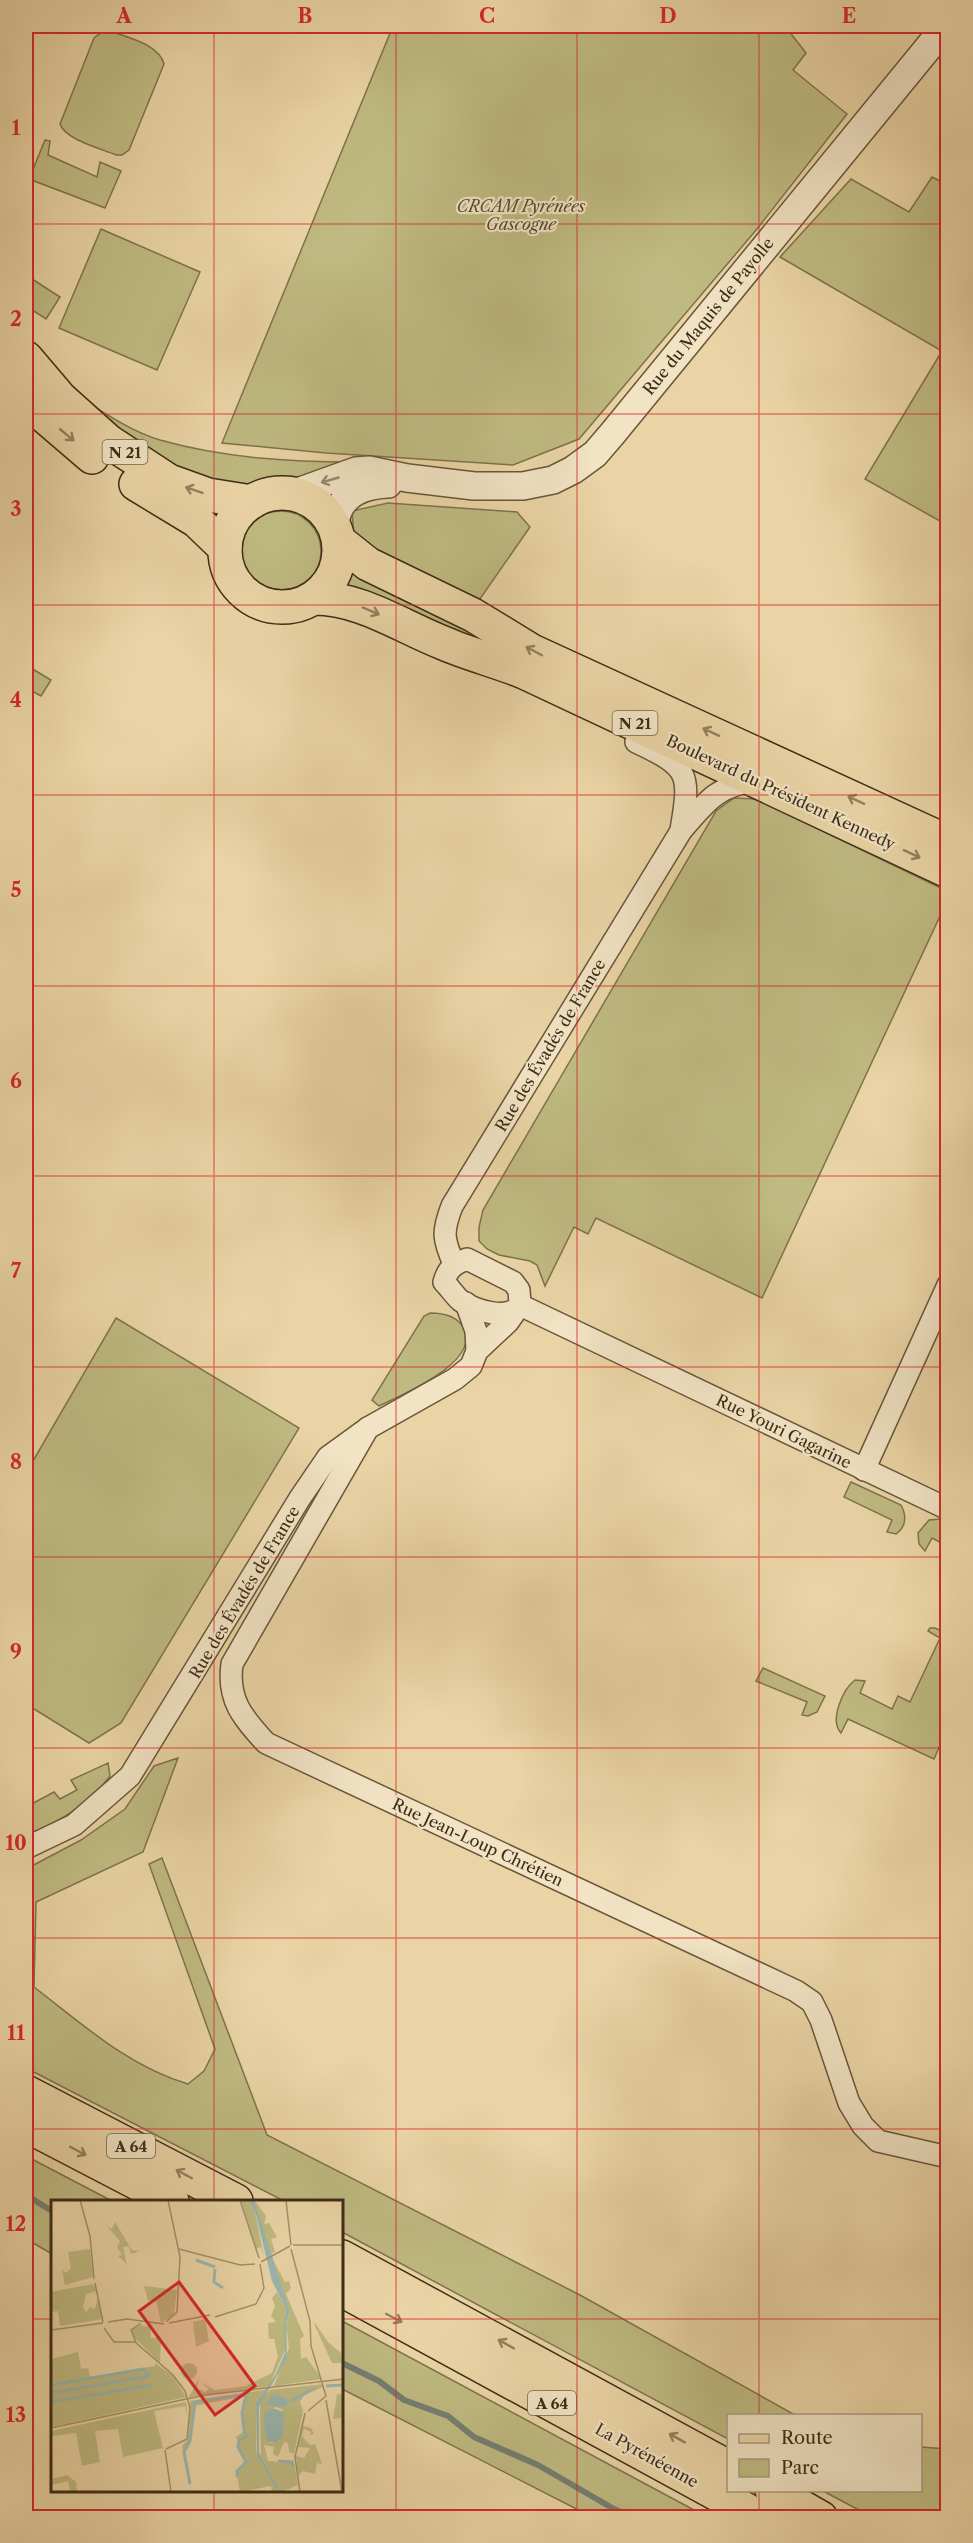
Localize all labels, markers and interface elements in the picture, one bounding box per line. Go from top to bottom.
text: A [115,4,132,28]
text: B [298,4,313,28]
text: C [479,4,495,28]
text: D [659,4,677,28]
text: E [842,4,856,28]
text: 1 [12,116,21,140]
park label: CRCAM Pyrénées Gascogne [457,196,585,234]
street label: Rue du Maquis de Payolle [638,233,778,399]
text: 2 [10,307,22,331]
one-way arrow [59,429,75,442]
road number: N 21 [102,440,148,464]
one-way arrow [321,475,340,486]
one-way arrow [185,484,204,495]
text: 3 [10,497,22,521]
one-way arrow [361,605,379,617]
one-way arrow [525,644,543,656]
text: 4 [10,688,22,712]
road number: N 21 [612,711,658,735]
one-way arrow [702,726,720,738]
street label: Boulevard du Président Kennedy [663,730,900,854]
one-way arrow [848,793,866,805]
one-way arrow [902,849,920,861]
text: 5 [10,878,22,902]
street label: Rue des Évadés de France [490,955,610,1135]
text: 6 [10,1069,22,1093]
text: 7 [11,1259,22,1283]
street label: Rue Youri Gagarine [713,1390,855,1472]
text: 8 [10,1450,22,1474]
street label: Rue des Évadés de France [184,1502,304,1682]
text: 9 [10,1640,22,1664]
street label: Rue Jean-Loup Chrétien [389,1794,567,1890]
text: 10 [5,1831,27,1855]
text: 11 [7,2021,25,2045]
road number: A 64 [107,2134,155,2158]
one-way arrow [68,2146,86,2157]
one-way arrow [176,2168,193,2180]
inset map [51,2200,344,2492]
text: 12 [6,2212,26,2236]
one-way arrow [384,2313,402,2324]
one-way arrow [498,2338,516,2349]
road number: A 64 [528,2391,576,2415]
text: 13 [6,2403,26,2427]
legend [727,2414,922,2492]
street label: La Pyrénéenne [592,2418,702,2492]
text: Route [781,2427,833,2449]
one-way arrow [669,2432,686,2444]
text: Parc [781,2457,819,2479]

